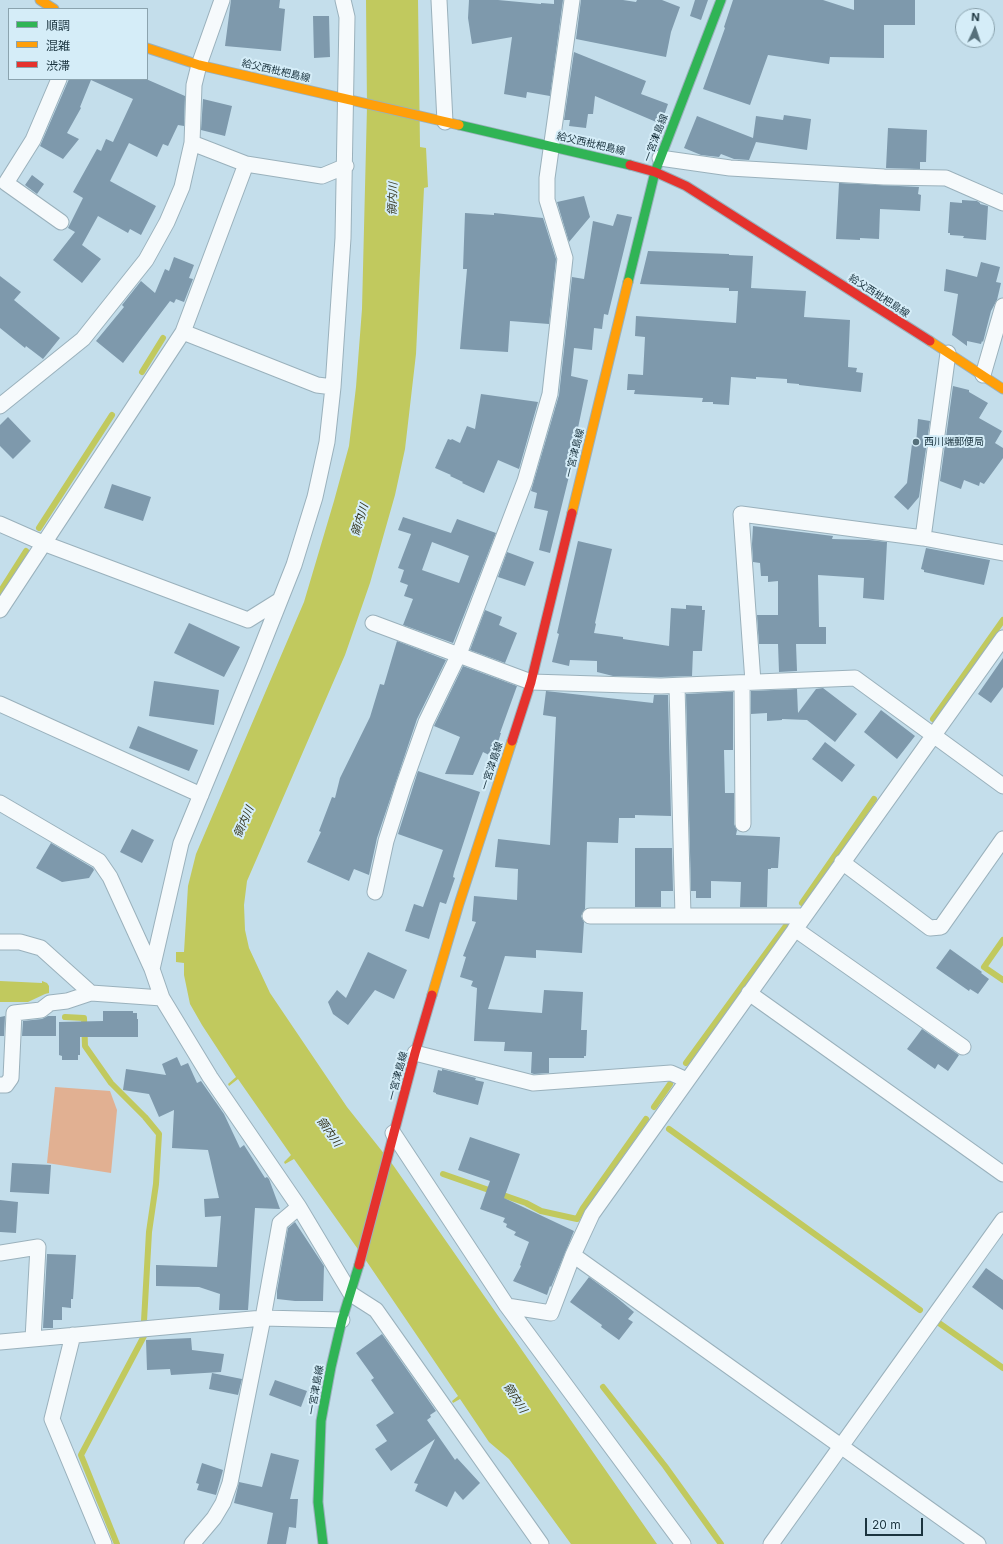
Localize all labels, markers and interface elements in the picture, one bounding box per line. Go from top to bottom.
legend [8,8,148,80]
north arrow [955,8,995,48]
text: N [971,10,980,24]
text: 順調 [46,18,70,33]
text: 混雑 [46,38,70,53]
street label: 給父西枇杷島線 [241,57,311,85]
text: 渋滞 [46,58,70,73]
street label: 一宮津島線 [641,113,671,163]
street label: 給父西枇杷島線 [556,130,626,158]
water label: 領内川 [386,182,400,216]
street label: 給父西枇杷島線 [846,272,912,320]
street label: 一宮津島線 [563,427,587,479]
place label: 西川端郵便局 [924,436,984,448]
marker: 西川端郵便局 [911,437,921,447]
water label: 領内川 [349,502,371,538]
street label: 一宮津島線 [479,740,505,792]
water label: 領内川 [231,804,257,840]
street label: 一宮津島線 [386,1050,410,1102]
water label: 領内川 [314,1115,344,1149]
street label: 一宮津島線 [306,1364,326,1416]
water label: 領内川 [500,1381,530,1415]
scale bar [867,1510,925,1536]
text: 20 m [872,1517,901,1532]

